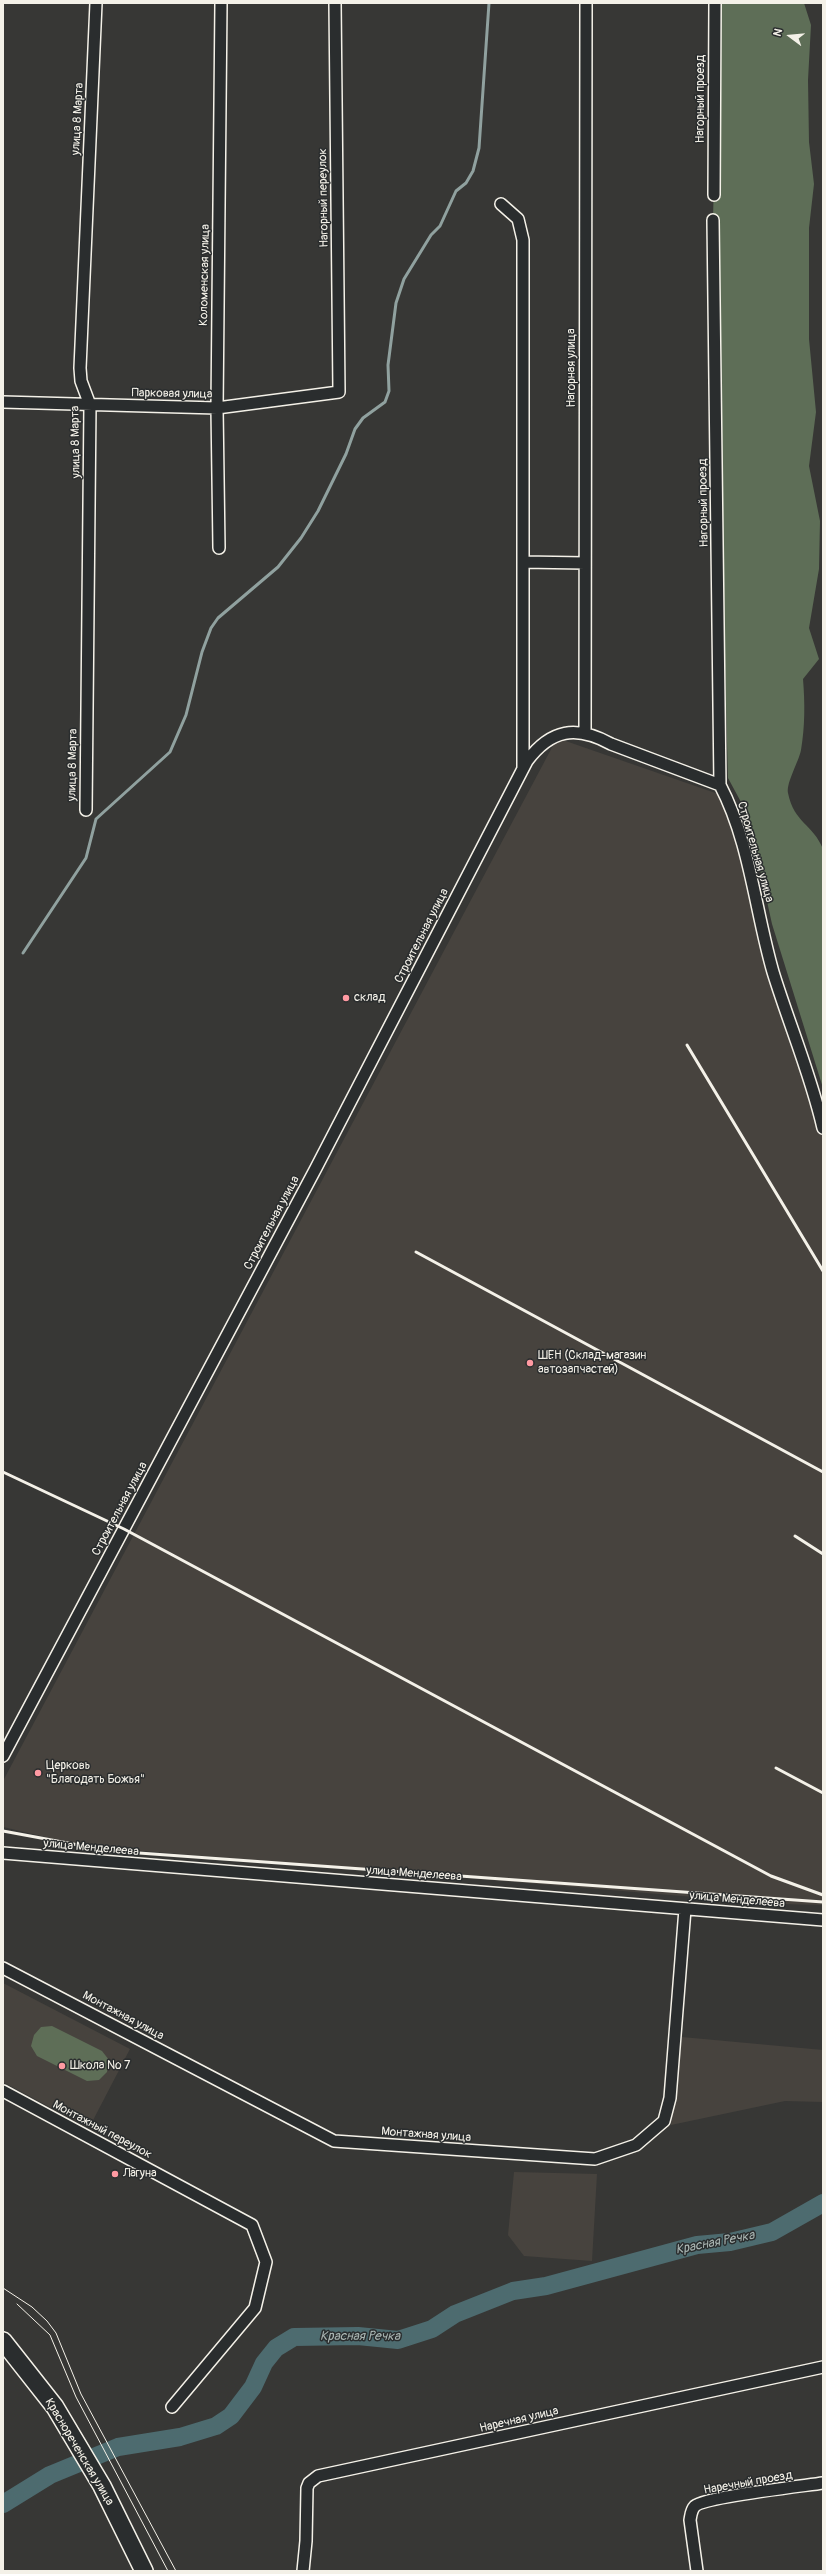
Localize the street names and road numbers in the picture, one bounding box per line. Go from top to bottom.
street label: Нагорный проезд [694,55,708,143]
street label: улица 8 Марта [69,82,87,156]
street label: Нагорный переулок [316,148,332,248]
street label: Коломенская улица [197,224,213,326]
street label: Нагорная улица [565,328,579,408]
street label: Парковая улица [132,386,212,402]
street label: улица 8 Марта [68,406,84,478]
street label: Нагорный проезд [696,459,712,547]
street label: улица 8 Марта [65,729,81,801]
street label: Строительная улица [734,800,776,904]
street label: Строительная улица [392,886,452,986]
street label: Строительная улица [241,1174,303,1272]
street label: Строительная улица [89,1460,151,1558]
street label: улица Менделеева [43,1837,139,1859]
street label: улица Менделеева [366,1863,462,1885]
street label: улица Менделеева [689,1889,785,1911]
street label: Монтажная улица [80,1989,166,2043]
street label: Монтажный переулок [50,2098,154,2162]
street label: Монтажная улица [381,2125,471,2145]
street label: Краснореченская улица [41,2396,117,2508]
street label: Наречная улица [478,2404,560,2436]
street label: Наречный проезд [702,2468,794,2498]

